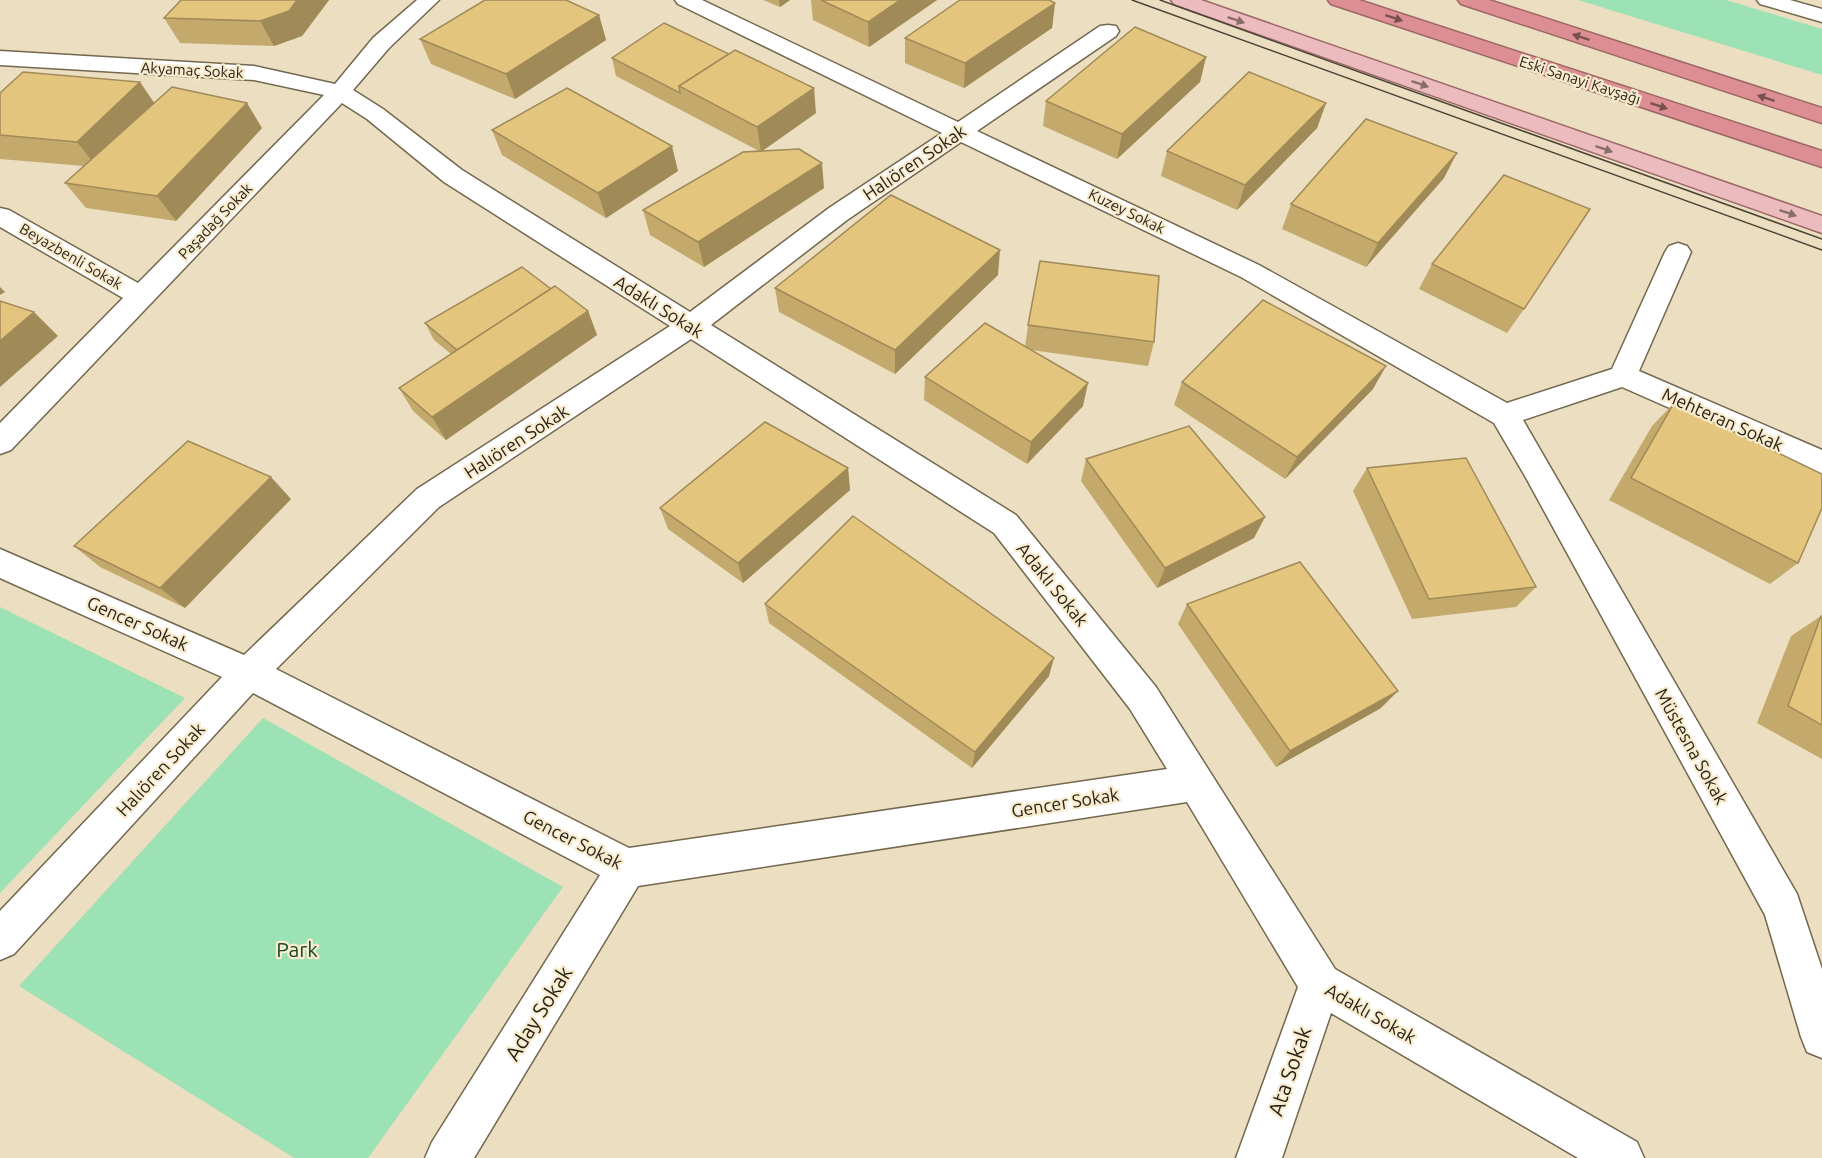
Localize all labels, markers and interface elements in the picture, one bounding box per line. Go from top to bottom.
one-way arrow [1385,14,1403,24]
one-way arrow [1227,15,1245,25]
one-way arrow [1572,32,1590,41]
street label: Eski Sanayi Kavşağı [1517,52,1643,108]
street label: Akyamaç Sokak [140,59,244,81]
one-way arrow [1411,80,1429,90]
one-way arrow [1757,93,1775,102]
one-way arrow [1650,101,1668,111]
street label: Halıören Sokak [859,120,969,204]
one-way arrow [1595,144,1613,154]
street label: Paşadağ Sokak [175,179,256,262]
street label: Kuzey Sokak [1086,185,1168,237]
one-way arrow [1779,209,1797,219]
street label: Beyazbenli Sokak [17,220,126,293]
street label: Adaklı Sokak [611,271,707,341]
street label: Mehteran Sokak [1659,383,1787,455]
street label: Halıören Sokak [460,400,572,482]
street label: Adaklı Sokak [1013,538,1093,630]
street label: Gencer Sokak [84,592,192,654]
street label: Müstesna Sokak [1652,684,1732,808]
street label: Halıören Sokak [112,718,208,820]
street label: Gencer Sokak [1010,784,1120,820]
street label: Gencer Sokak [520,805,626,873]
park label: Park [276,937,318,961]
street label: Aday Sokak [500,961,577,1065]
street label: Adaklı Sokak [1322,979,1420,1047]
street label: Ata Sokak [1263,1023,1316,1119]

